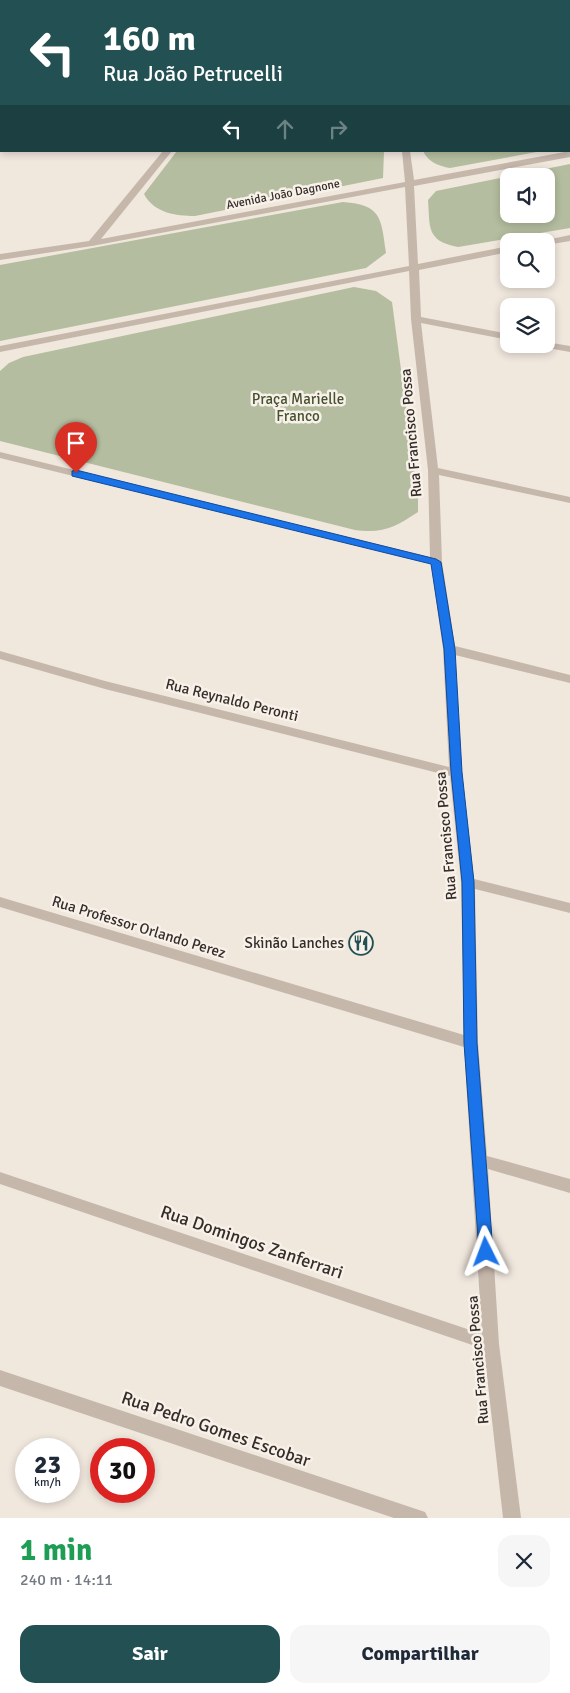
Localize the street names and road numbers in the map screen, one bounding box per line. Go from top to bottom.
street label: Avenida João Dagnone [225,176,341,213]
street label: Rua Francisco Possa [396,368,426,498]
street label: Rua Reynaldo Peronti [164,675,300,725]
street label: Rua Francisco Possa [431,771,461,901]
street label: Rua Professor Orlando Perez [50,892,228,962]
street label: Rua Domingos Zanferrari [158,1200,346,1284]
street label: Rua Francisco Possa [463,1295,493,1425]
street label: Rua Pedro Gomes Escobar [119,1386,314,1472]

